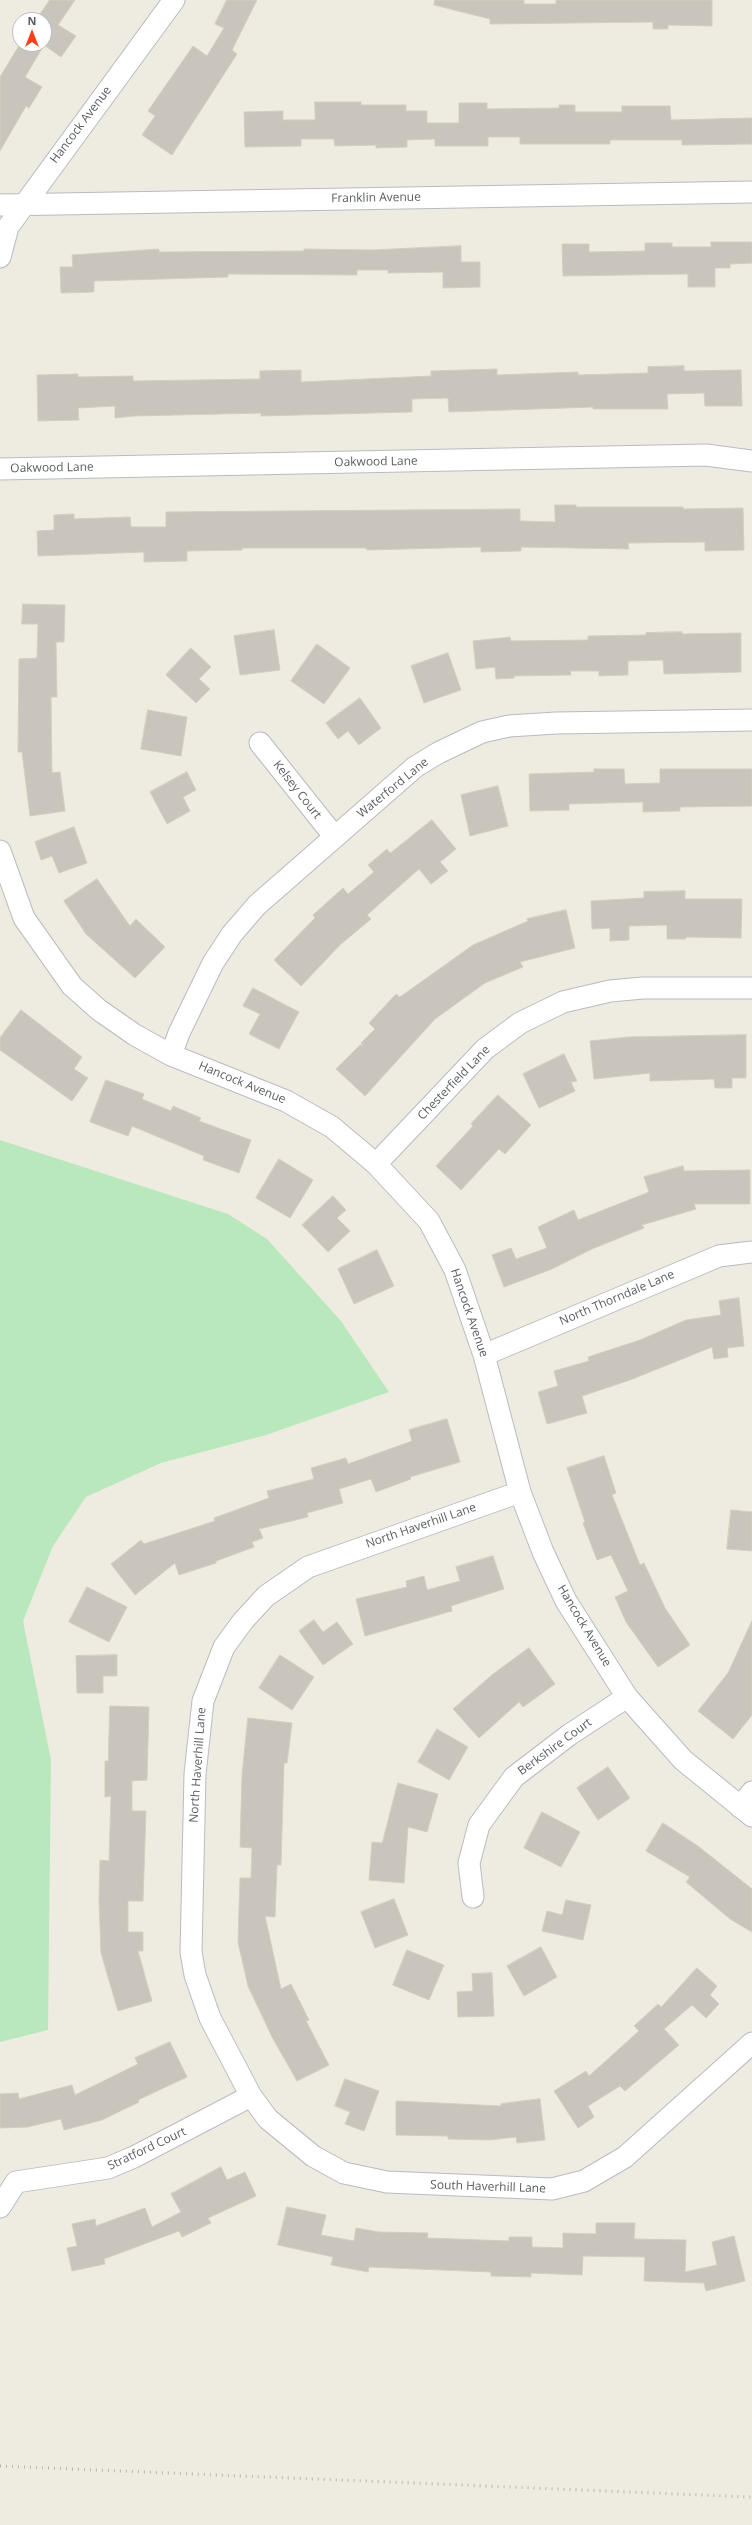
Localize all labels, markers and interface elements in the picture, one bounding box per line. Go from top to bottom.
north arrow [12,12,52,52]
text: N [28,13,36,28]
street label: Hancock Avenue [47,84,115,166]
street label: Franklin Avenue [331,190,421,206]
street label: Oakwood Lane [334,454,418,470]
street label: Oakwood Lane [10,460,94,476]
street label: Waterford Lane [355,755,431,821]
street label: Kelsey Court [270,758,324,822]
street label: Chesterfield Lane [415,1043,493,1123]
street label: Hancock Avenue [196,1059,288,1107]
street label: Hancock Avenue [447,1267,491,1359]
street label: North Thorndale Lane [557,1267,677,1329]
street label: North Haverhill Lane [364,1500,478,1552]
street label: Hancock Avenue [554,1583,614,1669]
street label: North Haverhill Lane [187,1707,209,1823]
street label: Berkshire Court [515,1715,595,1779]
street label: Stratford Court [106,2125,188,2173]
street label: South Haverhill Lane [430,2178,546,2196]

